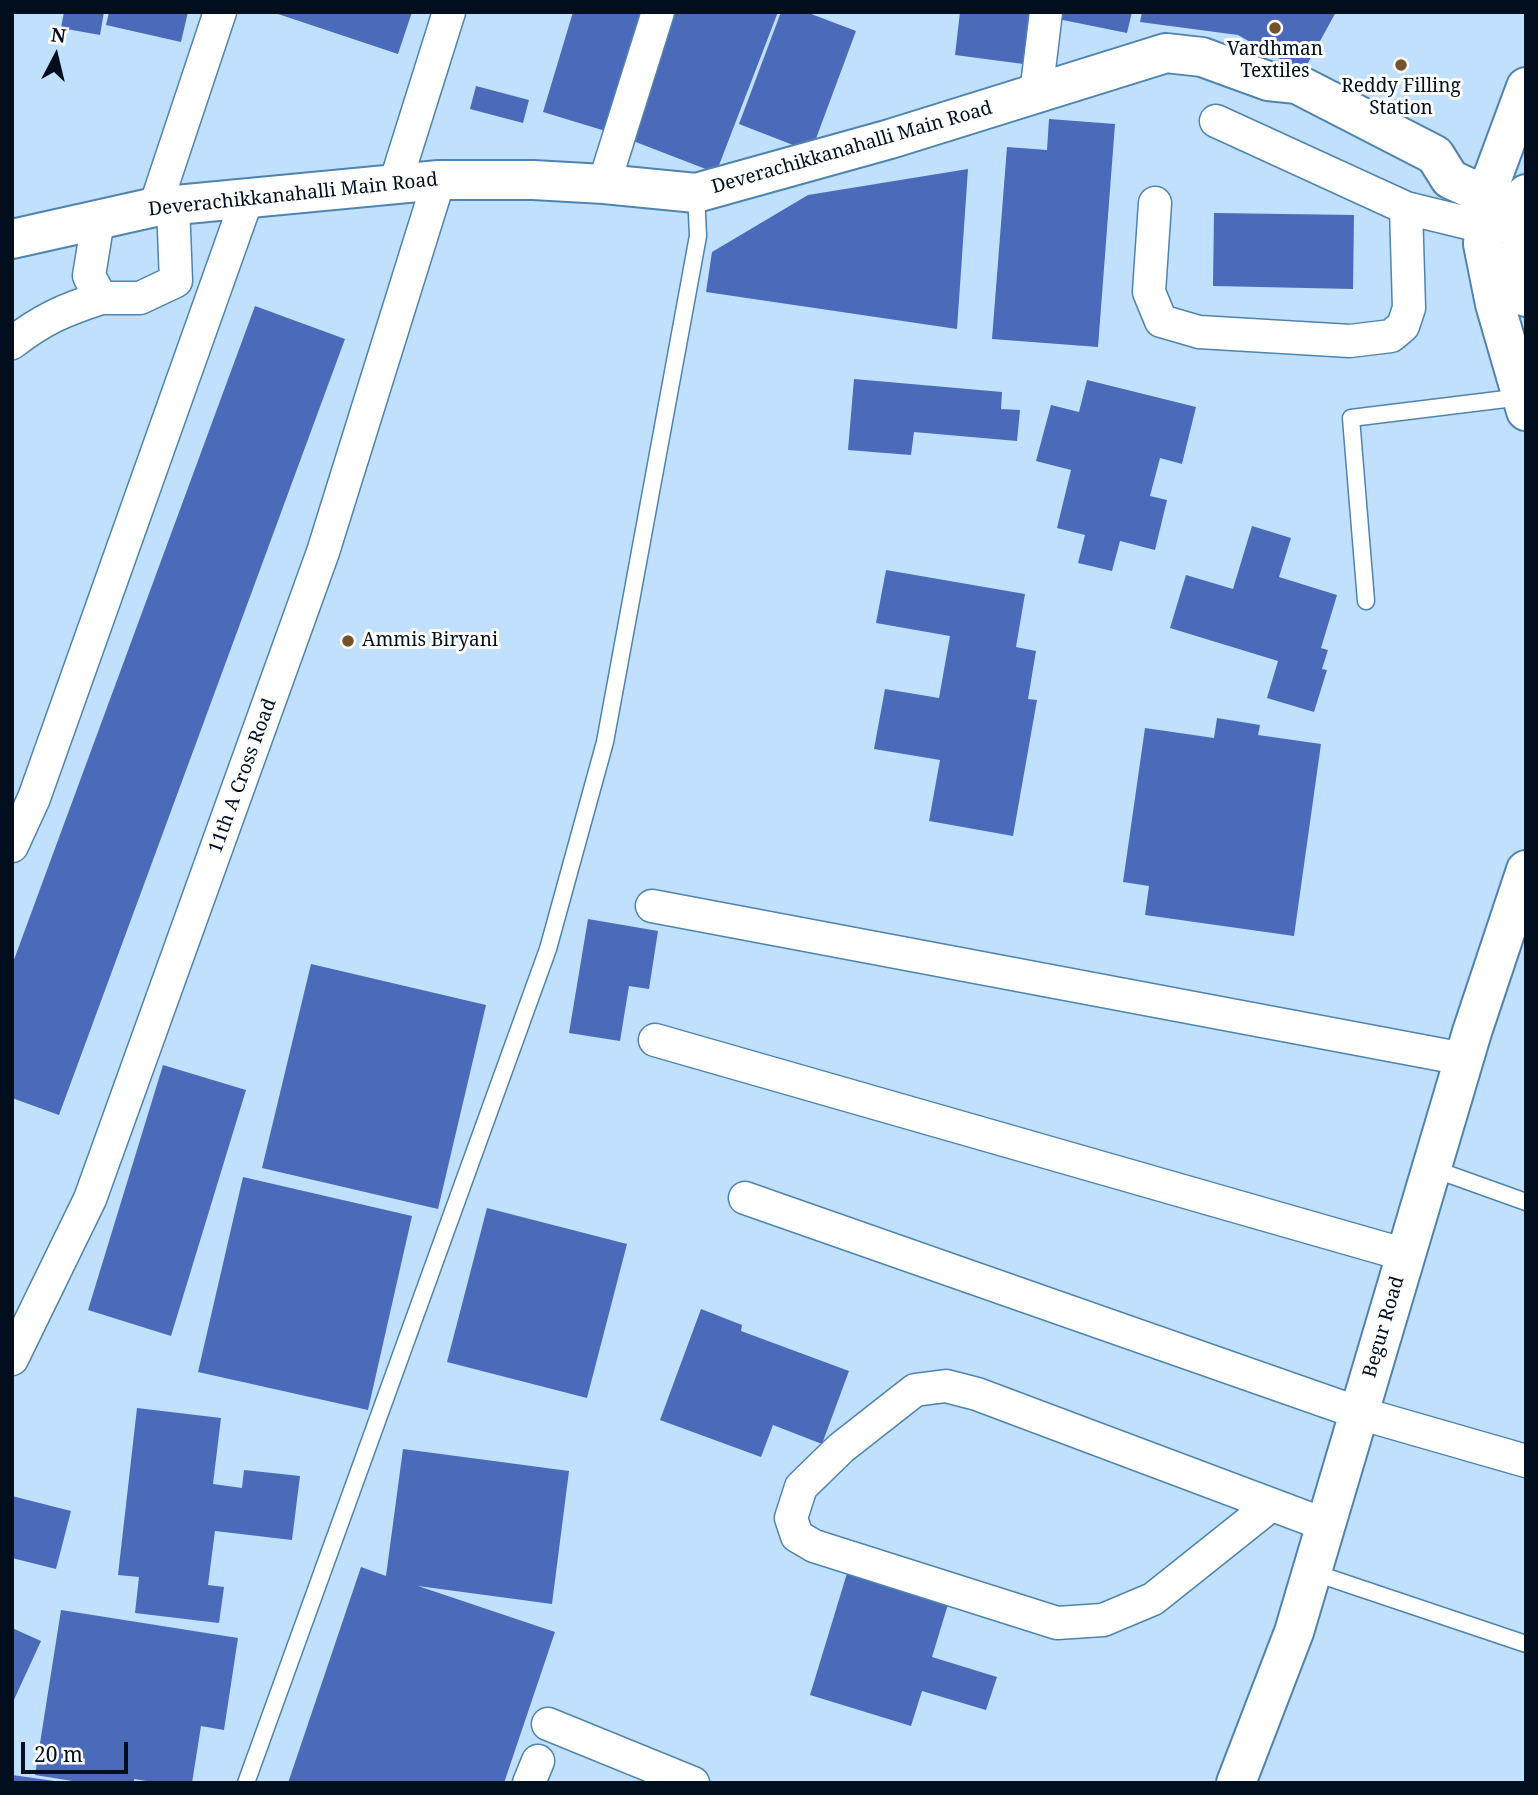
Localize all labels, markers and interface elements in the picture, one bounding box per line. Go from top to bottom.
marker: Vardhman Textiles [1267,20,1283,36]
north arrow [21,21,91,91]
text: N [50,21,68,49]
place label: Vardhman Textiles [1227,39,1323,83]
marker: Reddy Filling Station [1393,57,1409,73]
place label: Reddy Filling Station [1341,76,1461,120]
street label: Deverachikkanahalli Main Road [709,97,995,199]
street label: Deverachikkanahalli Main Road [147,168,439,222]
place label: Ammis Biryani [362,630,498,652]
marker: Ammis Biryani [340,633,356,649]
street label: 11th A Cross Road [204,696,282,856]
street label: Begur Road [1359,1274,1409,1380]
scale bar [24,1728,131,1772]
text: 20 m [34,1740,83,1768]

